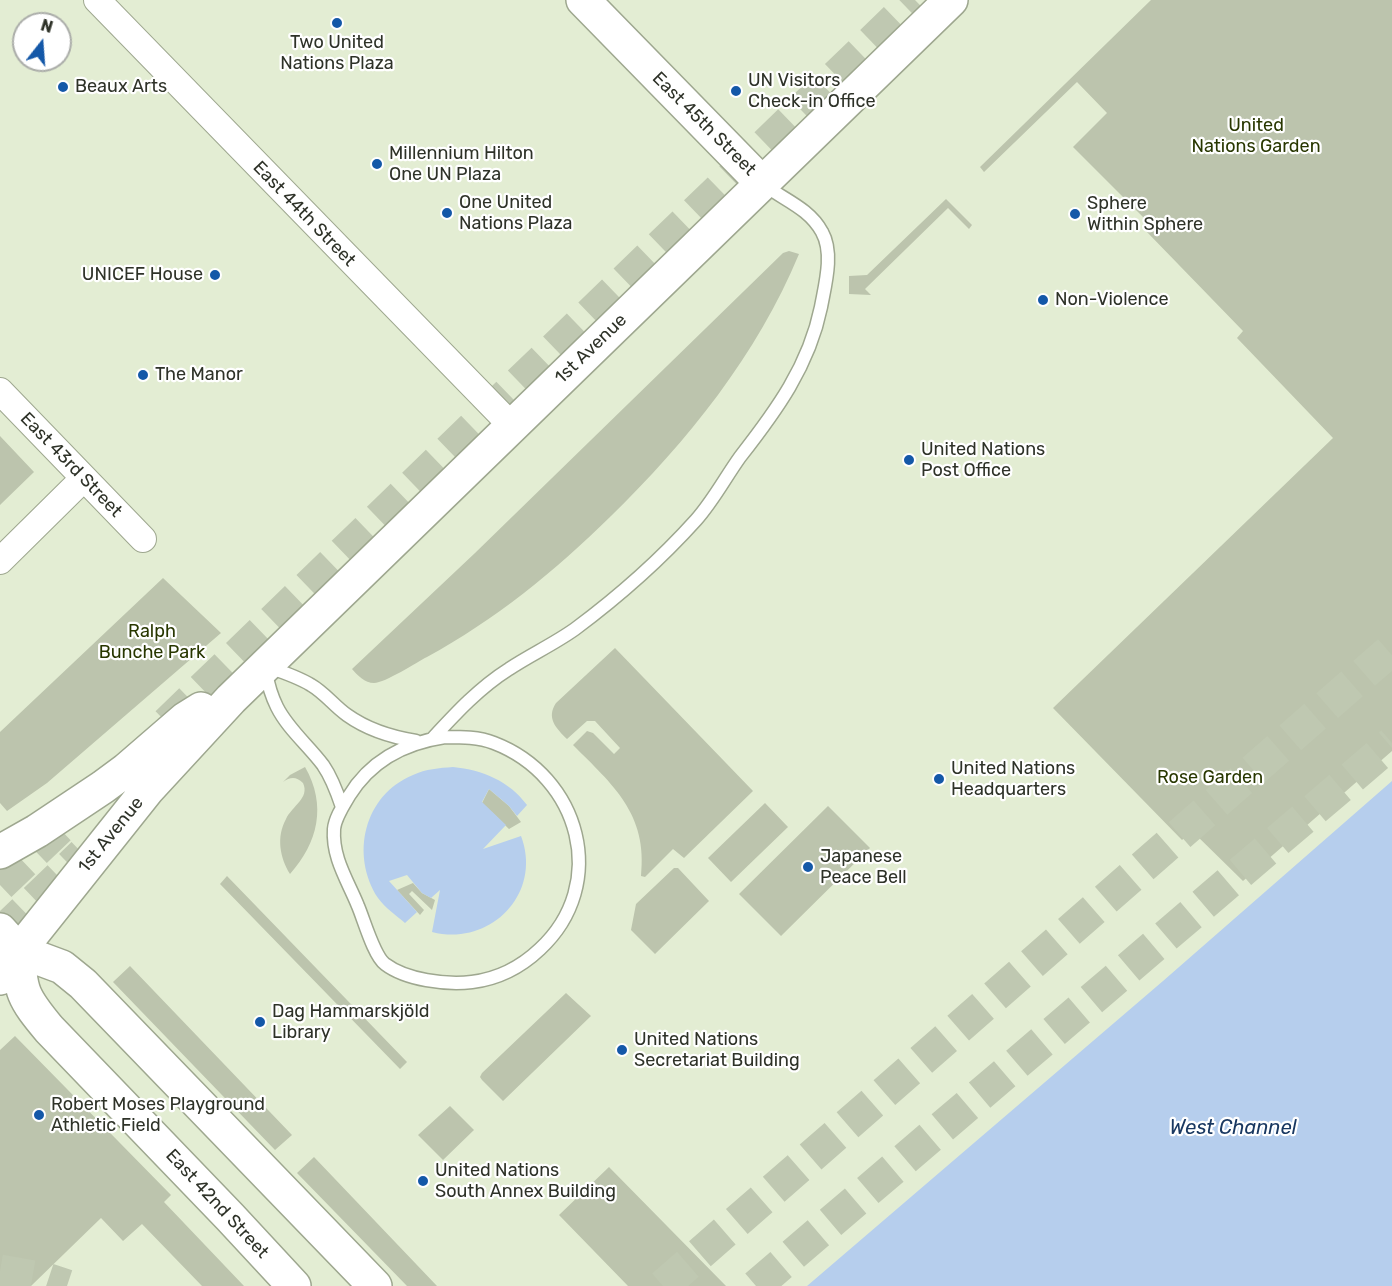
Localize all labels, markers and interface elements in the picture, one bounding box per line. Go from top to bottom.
north arrow [12,12,72,72]
text: N [39,15,55,37]
marker: Two United Nations Plaza [330,16,344,30]
place label: Two United Nations Plaza [280,32,394,74]
street label: East 45th Street [648,68,760,180]
place label: UN Visitors Check-in Office [748,70,875,112]
place label: Beaux Arts [75,76,167,98]
marker: Beaux Arts [56,80,70,94]
marker: UN Visitors Check-in Office [729,84,743,98]
park label: United Nations Garden [1191,115,1321,158]
place label: Millennium Hilton One UN Plaza [389,143,534,186]
street label: East 44th Street [248,157,360,271]
marker: Millennium Hilton One UN Plaza [370,157,384,171]
place label: One United Nations Plaza [459,192,573,234]
place label: Sphere Within Sphere [1087,193,1203,236]
marker: One United Nations Plaza [440,206,454,220]
marker: Sphere Within Sphere [1068,207,1082,221]
place label: UNICEF House [82,264,203,286]
marker: UNICEF House [208,268,222,282]
place label: Non-Violence [1055,289,1169,311]
marker: Non-Violence [1036,293,1050,307]
street label: 1st Avenue [551,309,631,389]
place label: The Manor [155,364,243,386]
marker: The Manor [136,368,150,382]
street label: East 43rd Street [16,408,126,522]
place label: United Nations Post Office [921,439,1045,482]
marker: United Nations Post Office [902,453,916,467]
park label: Ralph Bunche Park [99,621,205,664]
place label: United Nations Headquarters [951,758,1075,800]
park label: Rose Garden [1157,767,1263,789]
marker: United Nations Headquarters [932,772,946,786]
street label: 1st Avenue [74,793,148,877]
place label: Japanese Peace Bell [820,846,907,888]
marker: Japanese Peace Bell [801,860,815,874]
place label: Dag Hammarskjöld Library [272,1001,430,1044]
marker: Dag Hammarskjöld Library [253,1015,267,1029]
place label: United Nations Secretariat Building [634,1029,800,1072]
marker: United Nations Secretariat Building [615,1043,629,1057]
place label: Robert Moses Playground Athletic Field [51,1094,265,1136]
marker: Robert Moses Playground Athletic Field [32,1108,46,1122]
water label: West Channel [1169,1116,1297,1140]
street label: East 42nd Street [161,1145,273,1263]
place label: United Nations South Annex Building [435,1160,616,1202]
marker: United Nations South Annex Building [416,1174,430,1188]

